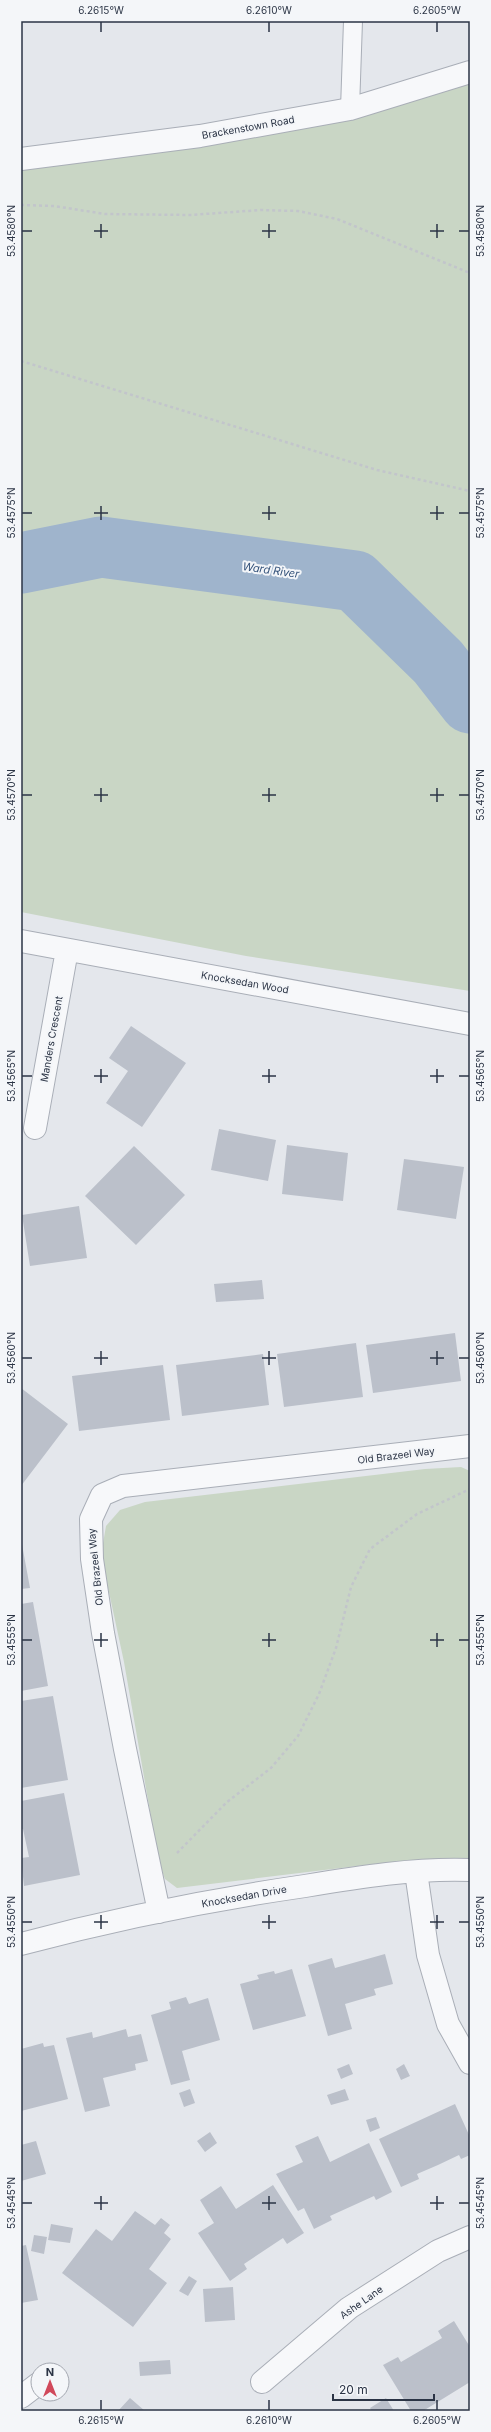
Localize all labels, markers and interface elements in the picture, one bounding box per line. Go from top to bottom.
text: 6.2615°W [78,4,124,16]
text: 6.2610°W [246,4,292,16]
text: 6.2605°W [413,4,461,16]
street label: Brackenstown Road [201,113,295,141]
text: 53.4580°N [5,205,17,257]
text: 53.4580°N [474,205,486,257]
text: 53.4575°N [5,487,17,539]
text: 53.4575°N [474,487,486,539]
water label: Ward River [242,559,301,581]
text: 53.4570°N [5,769,17,821]
text: 53.4570°N [474,769,486,821]
street label: Knocksedan Wood [200,968,290,996]
street label: Manders Crescent [38,994,65,1083]
text: 53.4565°N [5,1050,17,1102]
text: 53.4565°N [474,1050,486,1102]
text: 53.4560°N [5,1332,17,1384]
text: 53.4560°N [474,1332,486,1384]
street label: Old Brazeel Way [357,1444,436,1466]
street label: Old Brazeel Way [85,1527,105,1606]
text: 53.4555°N [5,1614,17,1666]
text: 53.4555°N [474,1614,486,1666]
street label: Knocksedan Drive [201,1883,288,1909]
text: 53.4550°N [5,1896,17,1948]
text: 53.4550°N [474,1896,486,1948]
text: 53.4545°N [5,2177,17,2229]
text: 53.4545°N [474,2177,486,2229]
street label: Ashe Lane [337,2283,385,2321]
north arrow [30,2362,70,2402]
text: N [46,2365,54,2379]
scale bar [333,2376,434,2402]
text: 20 m [339,2382,368,2397]
text: 6.2615°W [78,2414,124,2426]
text: 6.2610°W [246,2414,292,2426]
text: 6.2605°W [413,2414,461,2426]

